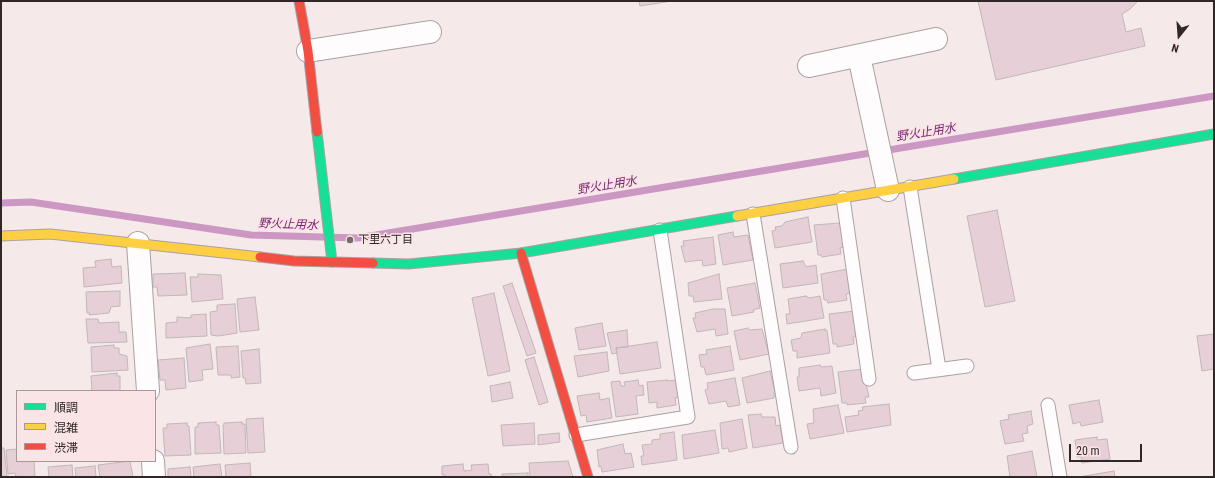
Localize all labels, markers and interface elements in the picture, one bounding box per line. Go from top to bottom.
north arrow [1159,16,1199,56]
text: N [1170,41,1180,55]
water label: 野火止用水 [895,121,957,145]
water label: 野火止用水 [576,174,638,198]
water label: 野火止用水 [258,217,318,233]
place label: 下里六丁目 [358,233,413,247]
marker: 下里六丁目 [345,235,355,245]
legend [16,390,156,462]
text: 順調 [54,401,78,415]
text: 混雑 [54,421,78,435]
scale bar [1071,436,1144,462]
text: 渋滞 [54,441,78,455]
text: 20 m [1076,444,1100,458]

